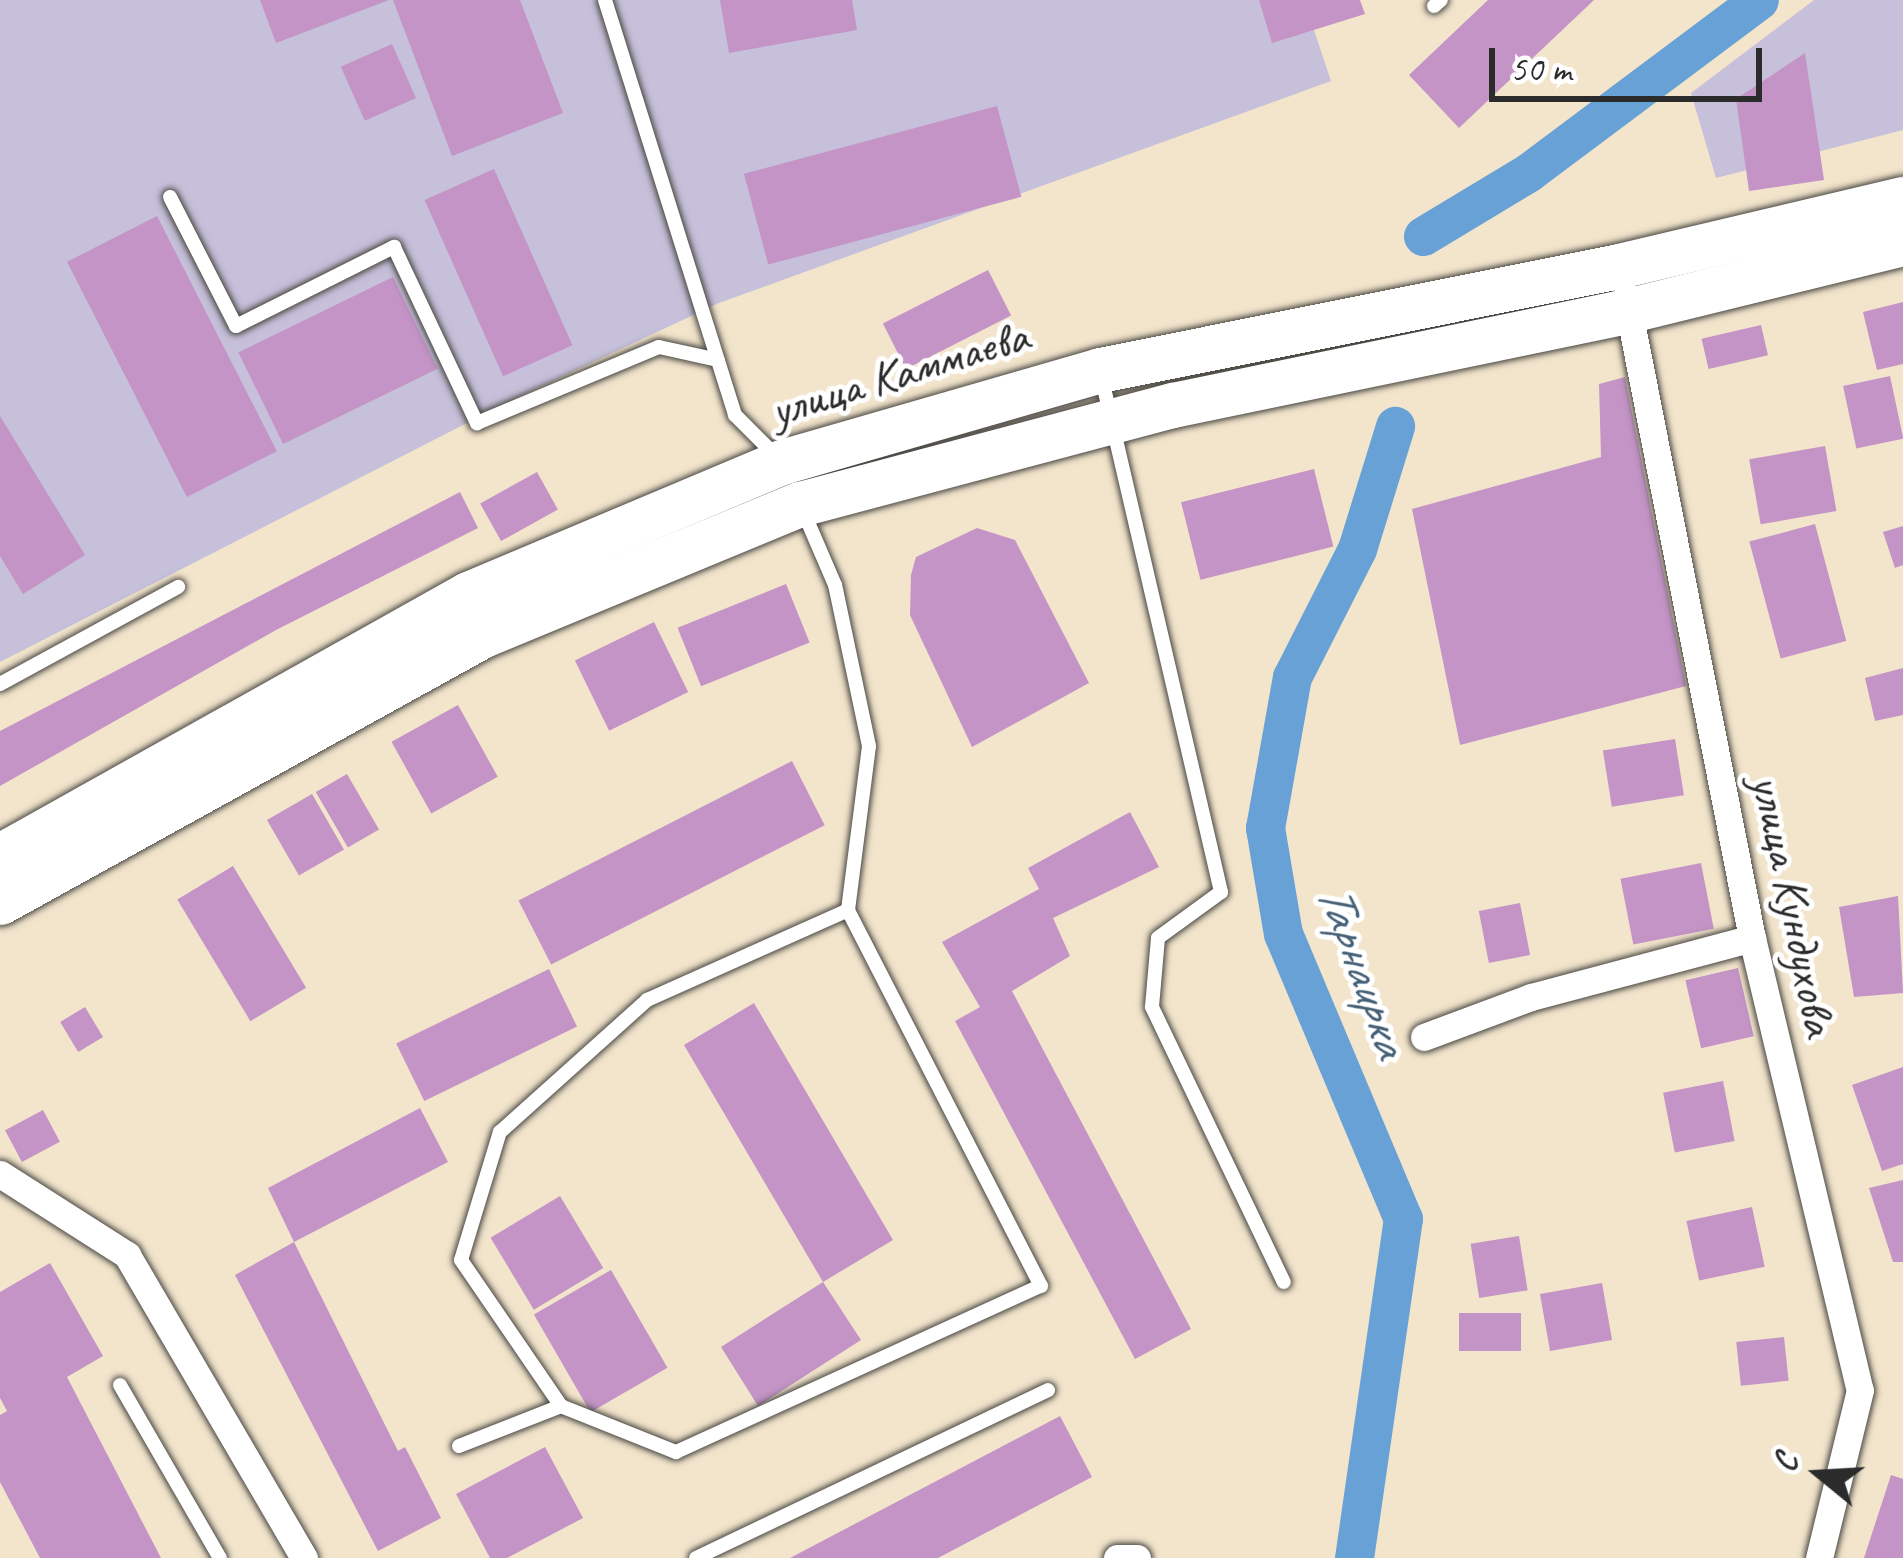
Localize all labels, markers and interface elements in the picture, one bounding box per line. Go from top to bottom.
scale bar [1495,24,1768,98]
text: 50 m [1510,46,1571,92]
street label: улица Каммаева [761,306,1037,440]
street label: улица Кундухова [1738,770,1850,1040]
water label: Тарнаирка [1304,874,1422,1064]
north arrow [1759,1414,1879,1534]
text: С [1762,1449,1807,1477]

